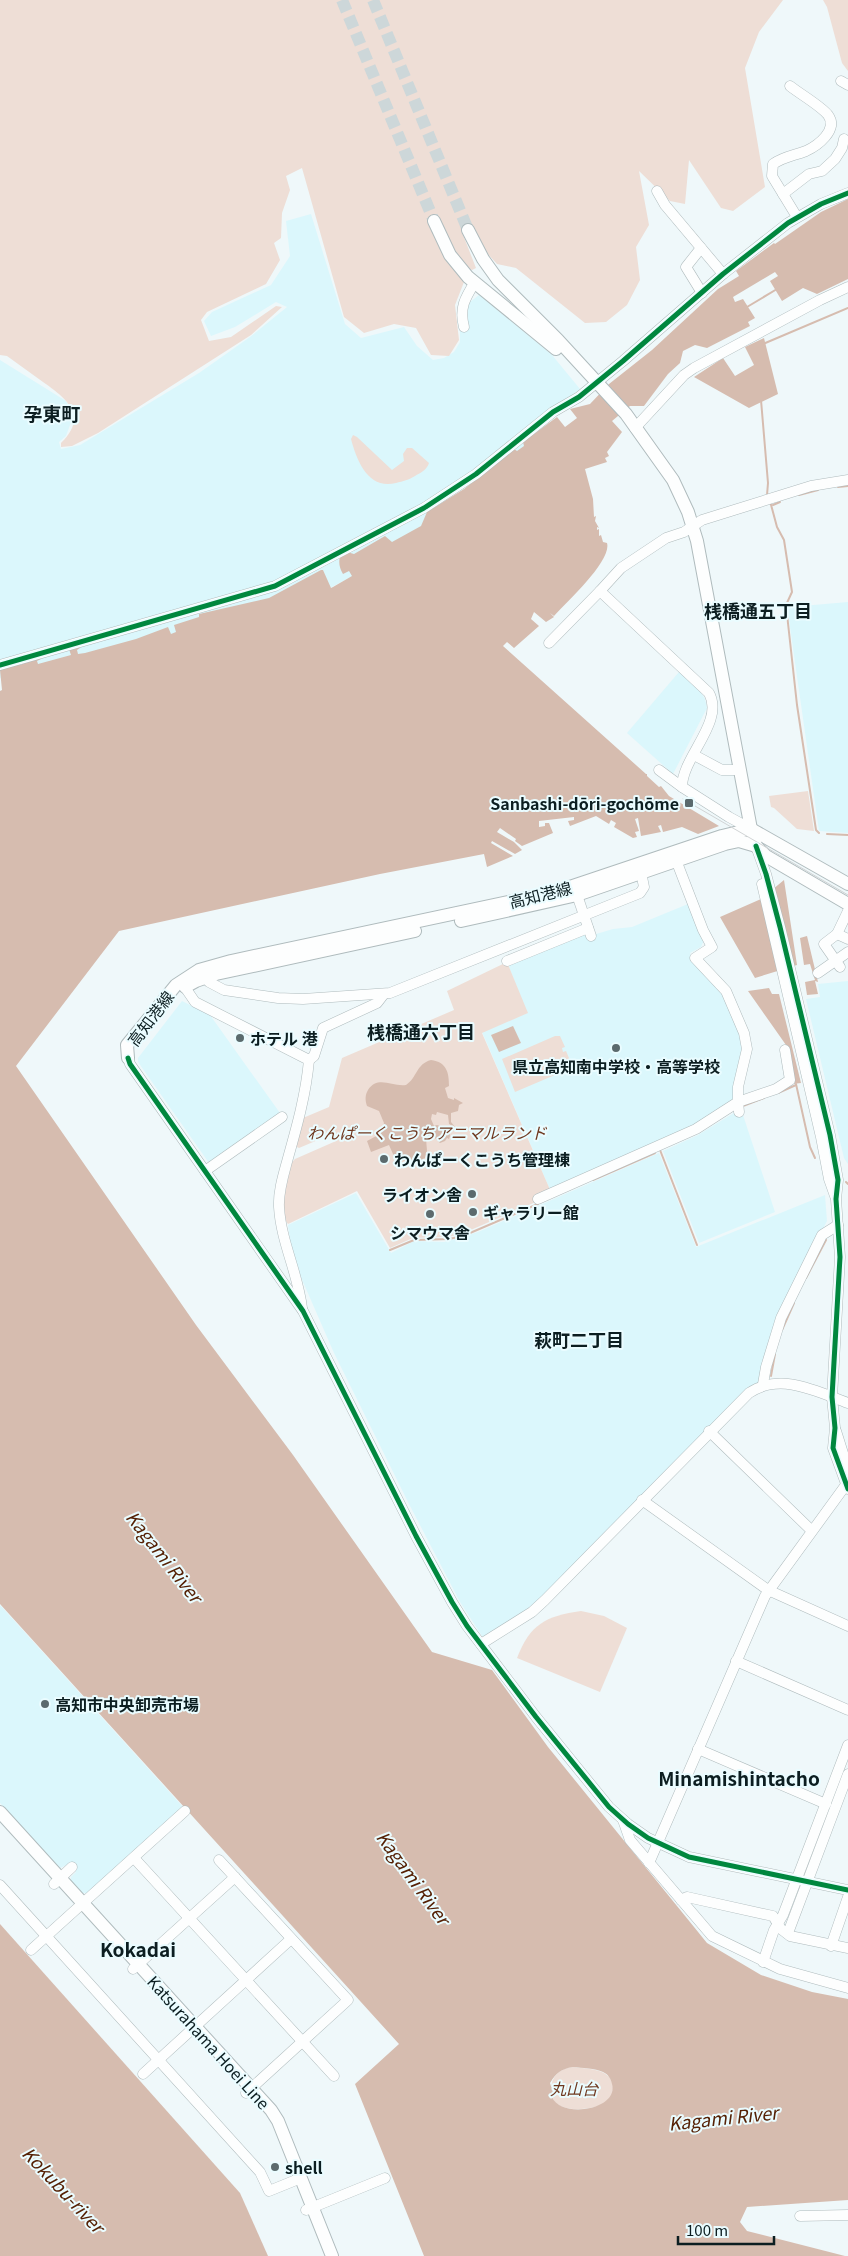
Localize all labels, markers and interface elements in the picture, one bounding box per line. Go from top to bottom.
district label: 孕東町 [23,399,81,426]
district label: 桟橋通五丁目 [704,597,812,623]
place label: Sanbashi-dōri-gochōme [490,791,679,815]
marker: Sanbashi-dōri-gochōme [683,797,695,809]
street label: 高知港線 [506,875,574,913]
street label: 高知港線 [121,985,179,1051]
district label: 桟橋通六丁目 [367,1018,475,1044]
place label: ホテル 港 [250,1026,318,1050]
marker: ホテル 港 [234,1032,246,1044]
marker: 県立高知南中学校・高等学校 [610,1042,622,1054]
place label: 県立高知南中学校・高等学校 [512,1054,720,1078]
park label: わんぱーくこうちアニマルランド [307,1120,548,1144]
place label: わんぱーくこうち管理棟 [394,1147,570,1171]
marker: わんぱーくこうち管理棟 [378,1153,390,1165]
place label: ライオン舎 [382,1182,462,1206]
marker: ライオン舎 [466,1188,478,1200]
place label: ギャラリー館 [483,1200,579,1224]
marker: ギャラリー館 [467,1206,479,1218]
marker: シマウマ舎 [424,1208,436,1220]
place label: シマウマ舎 [390,1220,470,1244]
district label: 萩町二丁目 [534,1326,624,1352]
water label: Kagami River [121,1505,211,1610]
place label: 高知市中央卸売市場 [55,1692,199,1716]
marker: 高知市中央卸売市場 [39,1698,51,1710]
district label: Minamishintacho [658,1764,820,1791]
water label: Kagami River [371,1825,459,1932]
district label: Kokadai [100,1935,176,1962]
street label: Katsurahama Hoei Line [142,1970,276,2114]
park label: 丸山台 [550,2076,600,2100]
water label: Kagami River [667,2098,782,2136]
water label: Kokubu-river [17,2140,113,2240]
place label: shell [285,2155,323,2179]
marker: shell [269,2161,281,2173]
scale bar [678,2214,774,2246]
text: 100 m [686,2219,728,2240]

